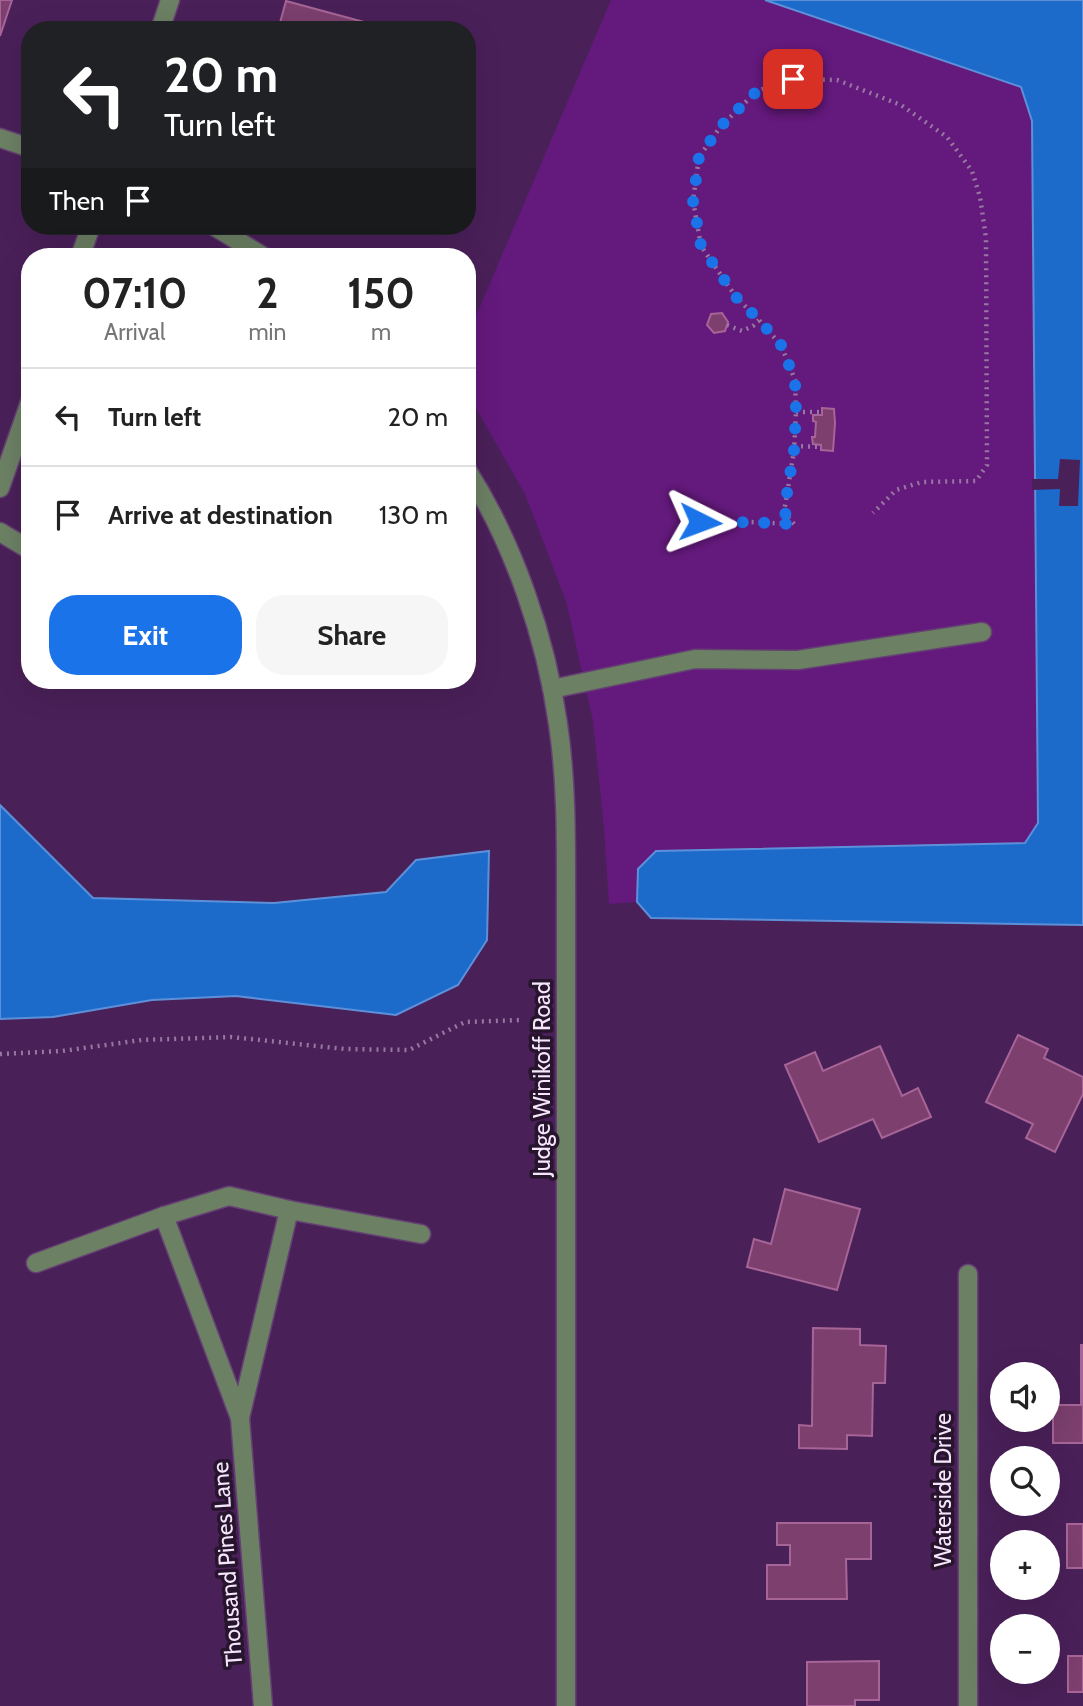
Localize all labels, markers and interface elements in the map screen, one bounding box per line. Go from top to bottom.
text: 20 m [164,45,278,104]
icon: left [49,49,140,140]
pin [763,49,823,109]
icon: arrive [774,60,812,98]
text: Turn left [164,105,275,144]
icon: arrive [119,182,157,220]
text: Then [49,185,105,217]
text: 07:10 [82,267,188,319]
text: 2 [256,267,279,319]
text: 150 [347,267,415,319]
text: Arrival [104,318,165,346]
text: min [248,318,286,346]
text: m [371,318,391,346]
icon: left [49,398,87,436]
text: Turn left [108,401,201,433]
text: 20 m [388,401,448,433]
position arrow [663,485,737,559]
icon: arrive [49,496,87,534]
text: Arrive at destination [108,499,333,531]
text: 130 m [379,499,448,531]
button: Exit [49,595,242,675]
button: Share [256,595,448,675]
street label: Judge Winikoff Road [528,981,556,1178]
map controls [990,1362,1060,1684]
button: sound [990,1362,1060,1432]
street label: Waterside Drive [929,1413,957,1567]
button: search [990,1446,1060,1516]
street label: Thousand Pines Lane [206,1461,248,1667]
button: + [990,1530,1060,1600]
button: − [990,1614,1060,1684]

